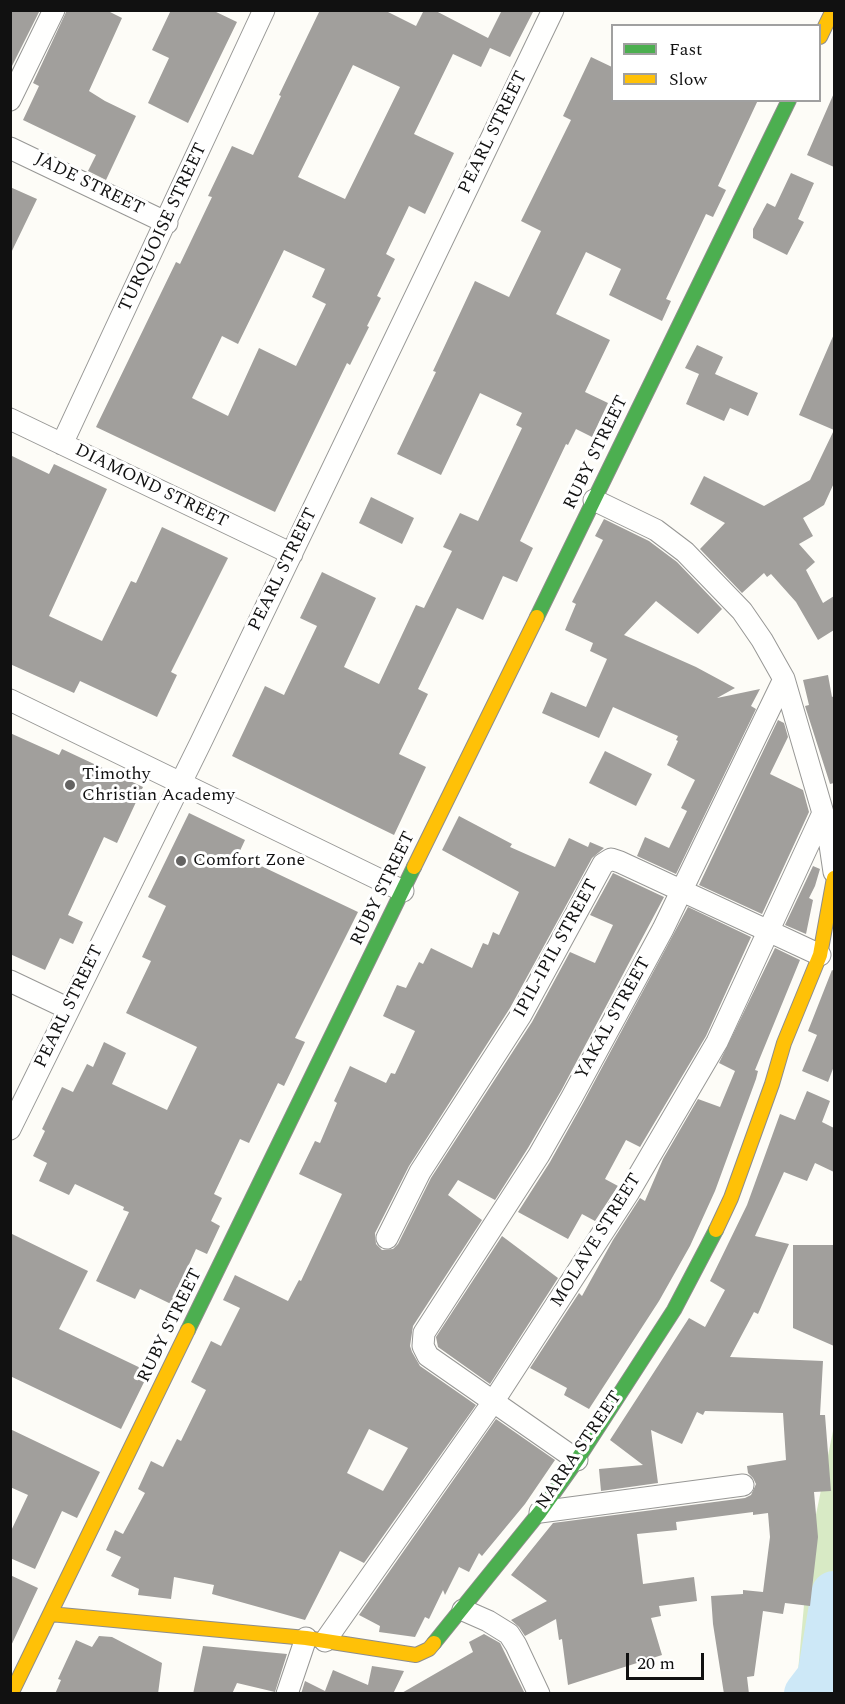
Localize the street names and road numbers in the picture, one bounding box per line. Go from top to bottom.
street label: PEARL STREET [455,68,533,198]
street label: TURQUOISE STREET [115,140,213,316]
street label: JADE STREET [31,149,147,221]
street label: RUBY STREET [560,393,634,513]
street label: DIAMOND STREET [71,440,231,534]
street label: PEARL STREET [245,505,323,635]
street label: RUBY STREET [347,829,421,949]
street label: IPIL-IPIL STREET [510,876,604,1022]
street label: PEARL STREET [31,942,109,1072]
street label: YAKAL STREET [572,954,656,1084]
street label: MOLAVE STREET [547,1170,647,1312]
street label: RUBY STREET [134,1266,208,1386]
street label: NARRA STREET [532,1388,628,1514]

